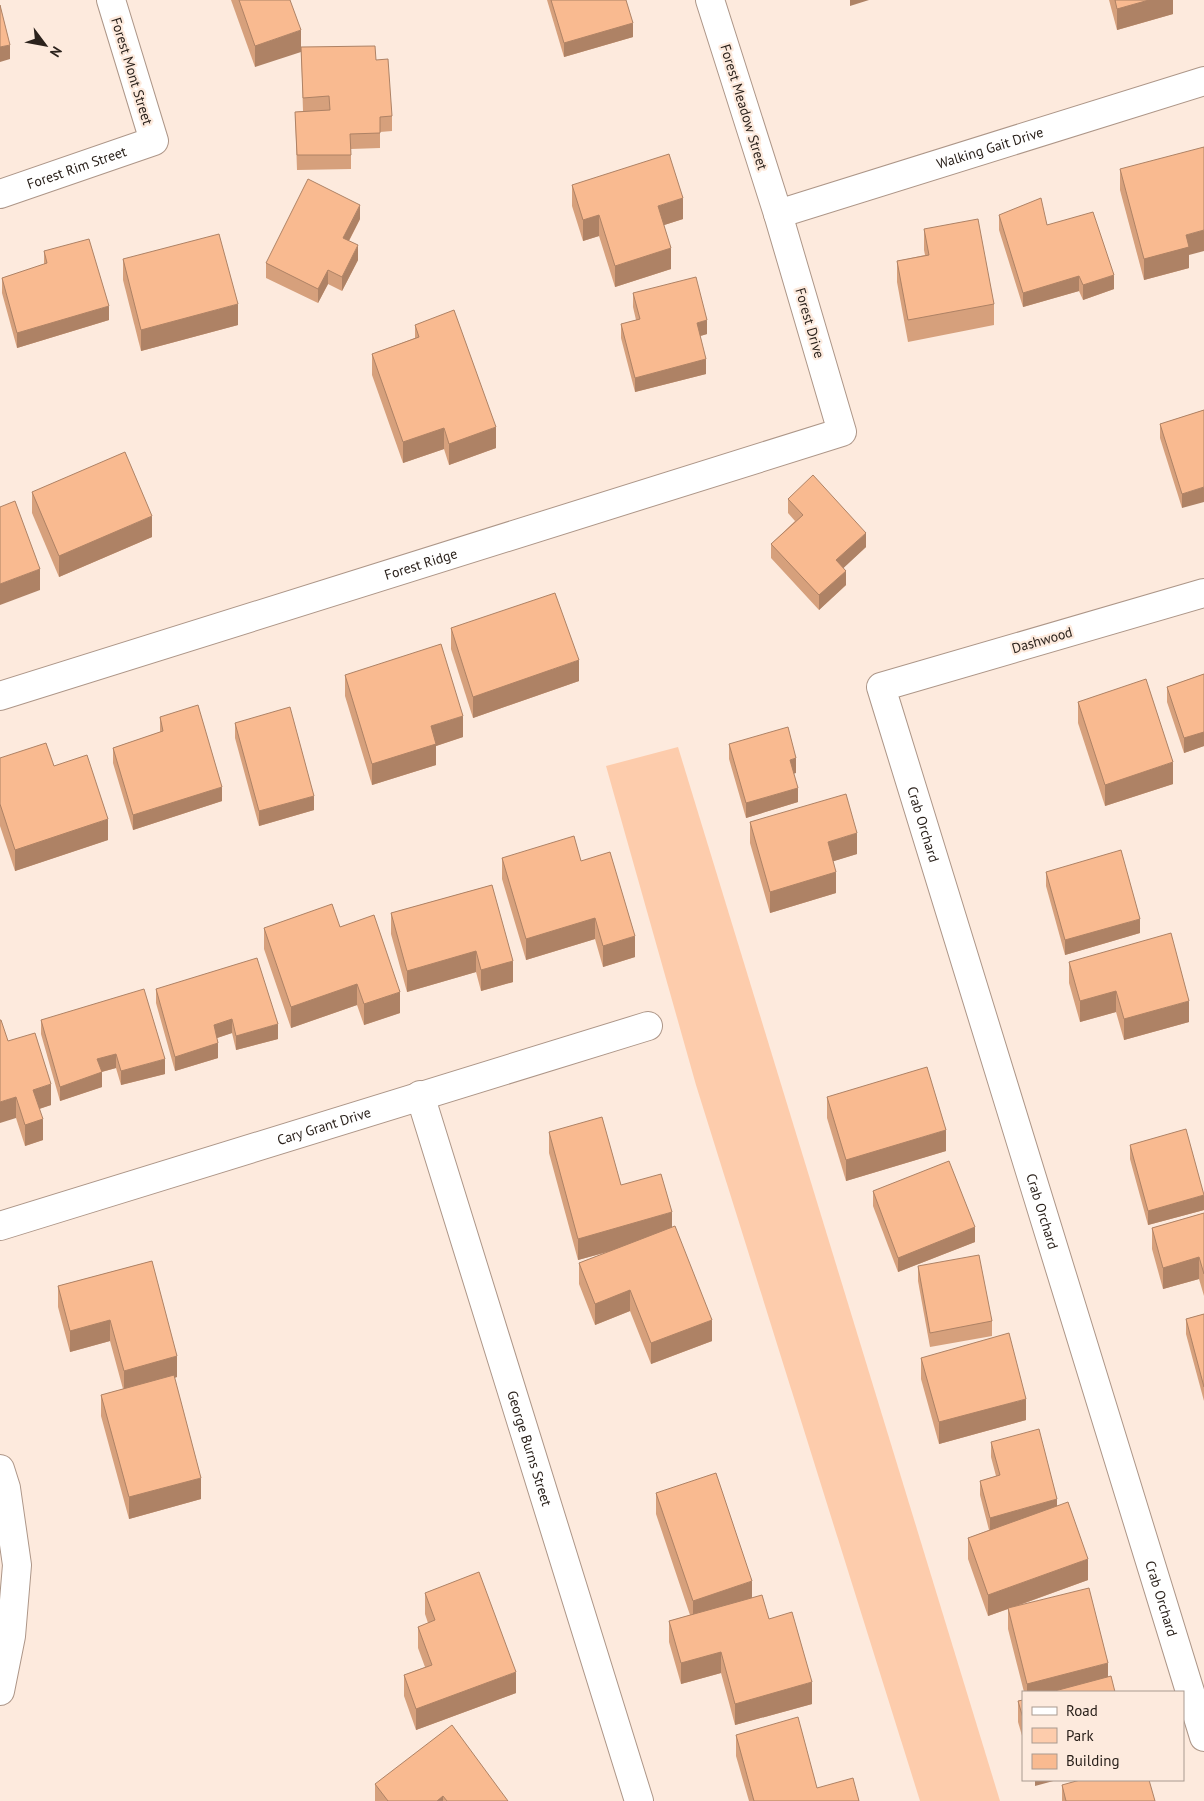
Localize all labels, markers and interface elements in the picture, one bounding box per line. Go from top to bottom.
street label: Forest Mont Street [107,15,157,127]
north arrow [20,20,70,70]
street label: Forest Meadow Street [716,42,772,172]
text: N [46,43,66,61]
street label: Walking Gait Drive [934,123,1045,173]
street label: Forest Rim Street [24,142,129,193]
street label: Forest Drive [791,286,829,360]
street label: Forest Ridge [382,544,459,584]
street label: Dashwood [1010,623,1074,657]
street label: Crab Orchard [903,784,943,864]
street label: Cary Grant Drive [275,1103,373,1149]
street label: Crab Orchard [1022,1171,1062,1251]
street label: George Burns Street [503,1388,556,1509]
street label: Crab Orchard [1141,1558,1182,1639]
legend [1022,1691,1184,1781]
text: Road [1066,1701,1098,1720]
text: Park [1066,1726,1094,1745]
text: Building [1066,1751,1120,1770]

